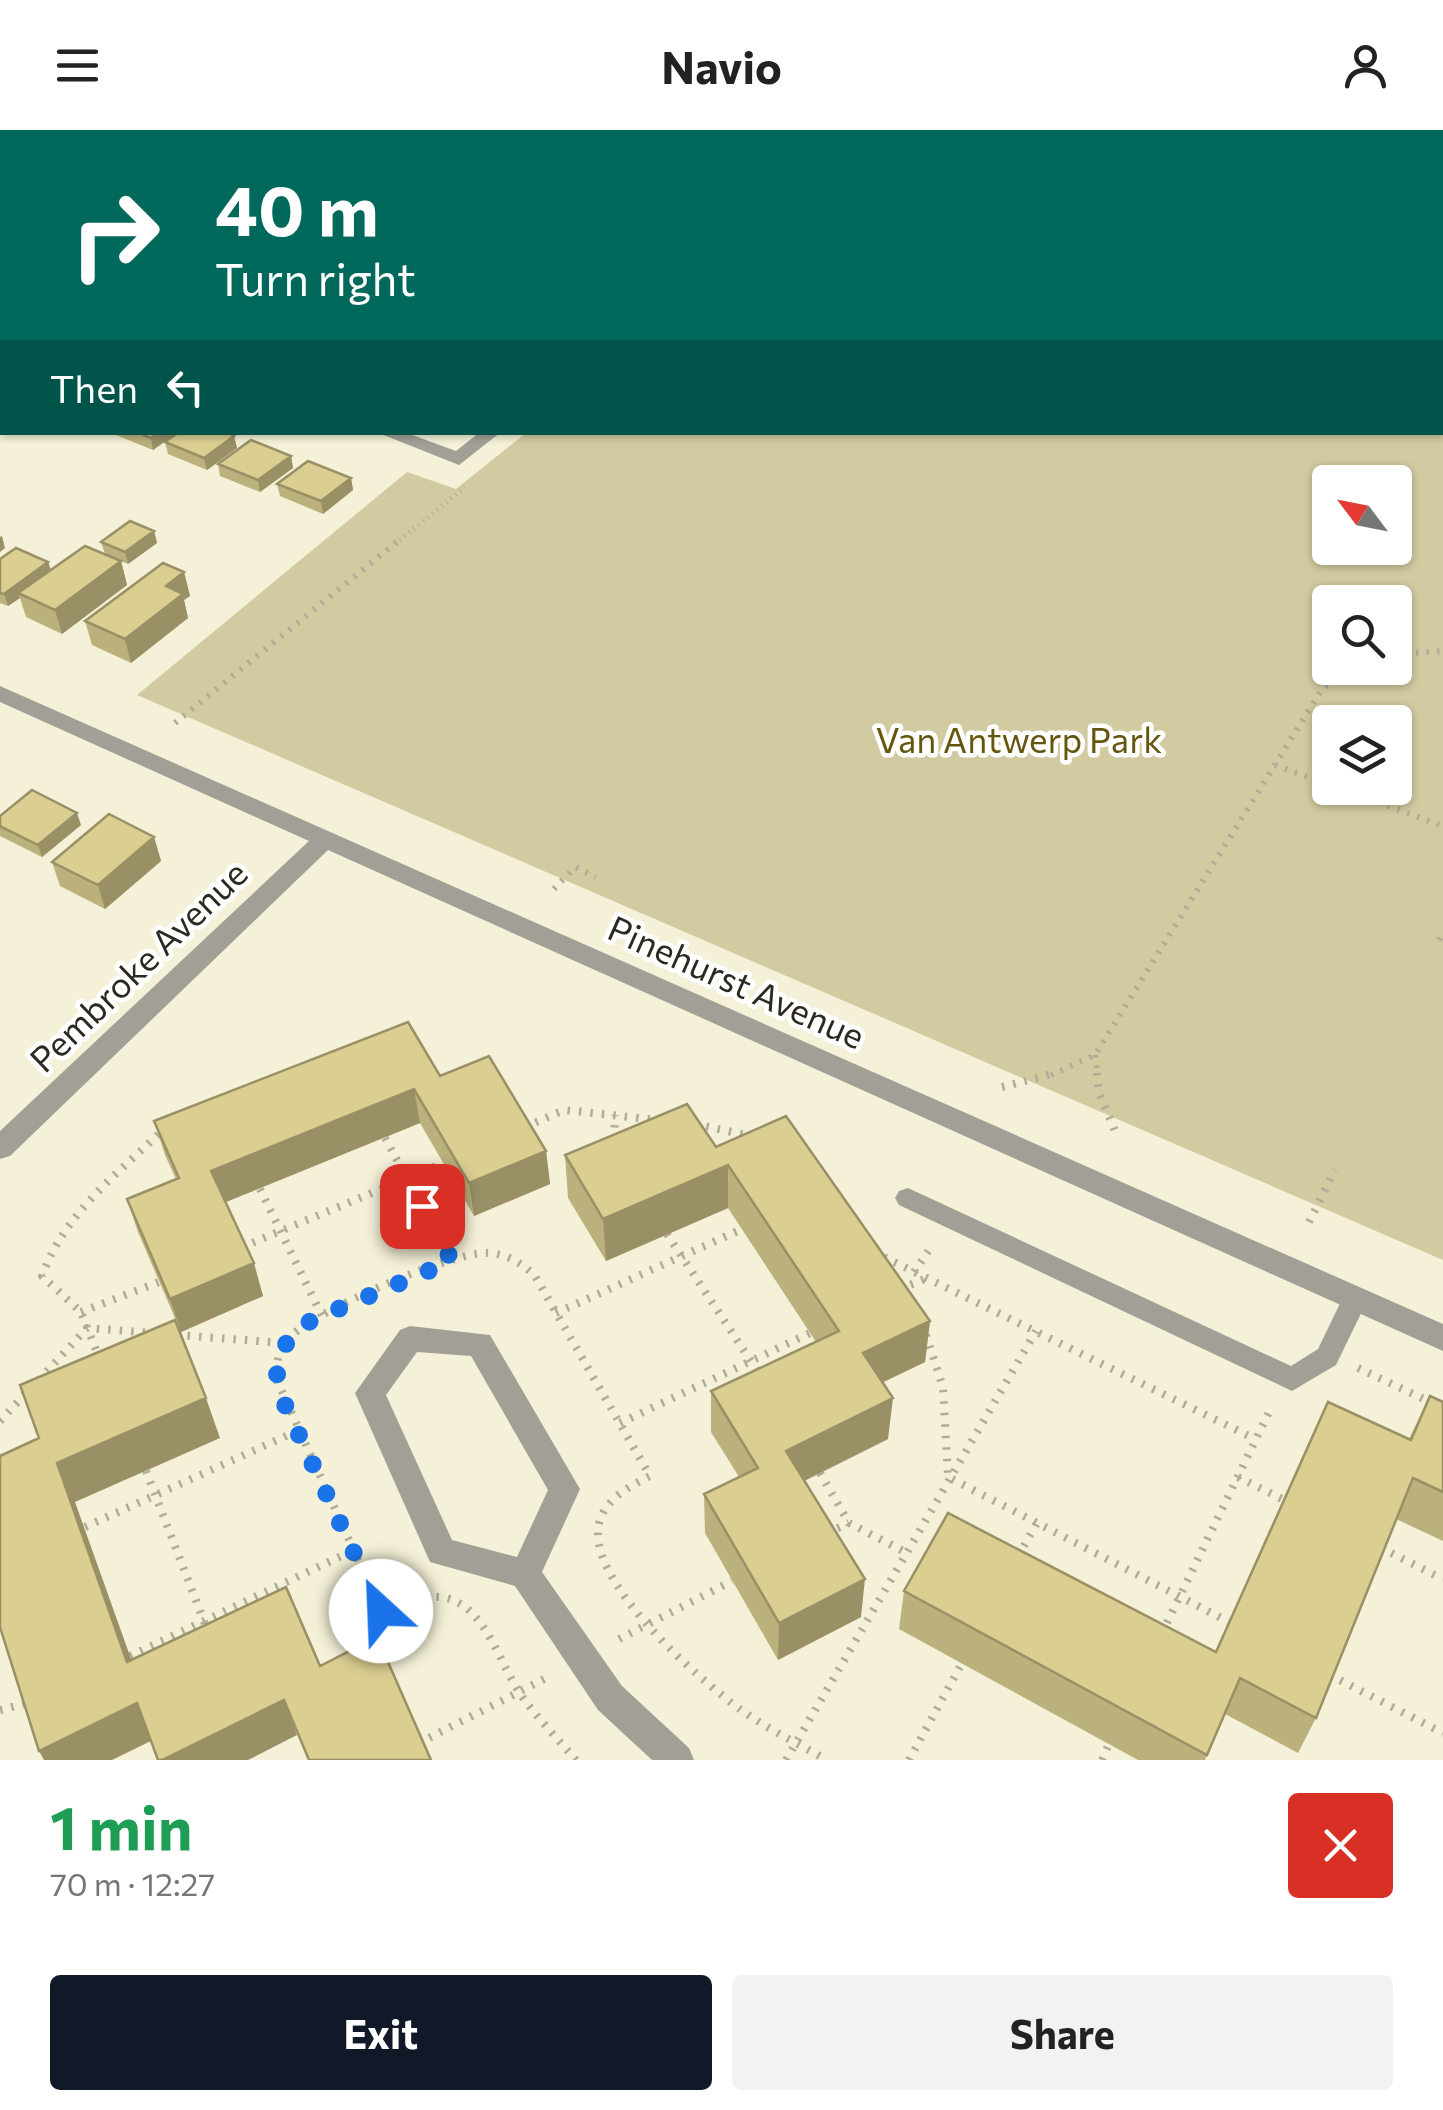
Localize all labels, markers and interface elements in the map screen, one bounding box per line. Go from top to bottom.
icon: menu [50,38,105,93]
text: Navio [661,38,782,93]
icon: person [1338,38,1393,93]
text: 40 m [215,165,379,250]
icon: right [50,170,180,300]
text: Turn right [215,250,416,305]
icon: left [158,360,213,415]
text: Then [50,364,138,411]
north arrow [1312,465,1412,565]
map controls [1312,465,1412,805]
button: search [1312,585,1412,685]
button: layers [1312,705,1412,805]
park label: Van Antwerp Park [876,717,1162,760]
street label: Pembroke Avenue [20,851,255,1080]
street label: Pinehurst Avenue [602,905,872,1056]
pin [380,1164,465,1249]
icon: arrive [395,1179,450,1234]
position arrow [329,1559,433,1663]
text: 1 min [50,1789,192,1862]
button: close [1288,1793,1393,1898]
text: 70 m · 12:27 [50,1863,215,1903]
button: Exit [50,1975,712,2090]
button: Share [732,1975,1393,2090]

